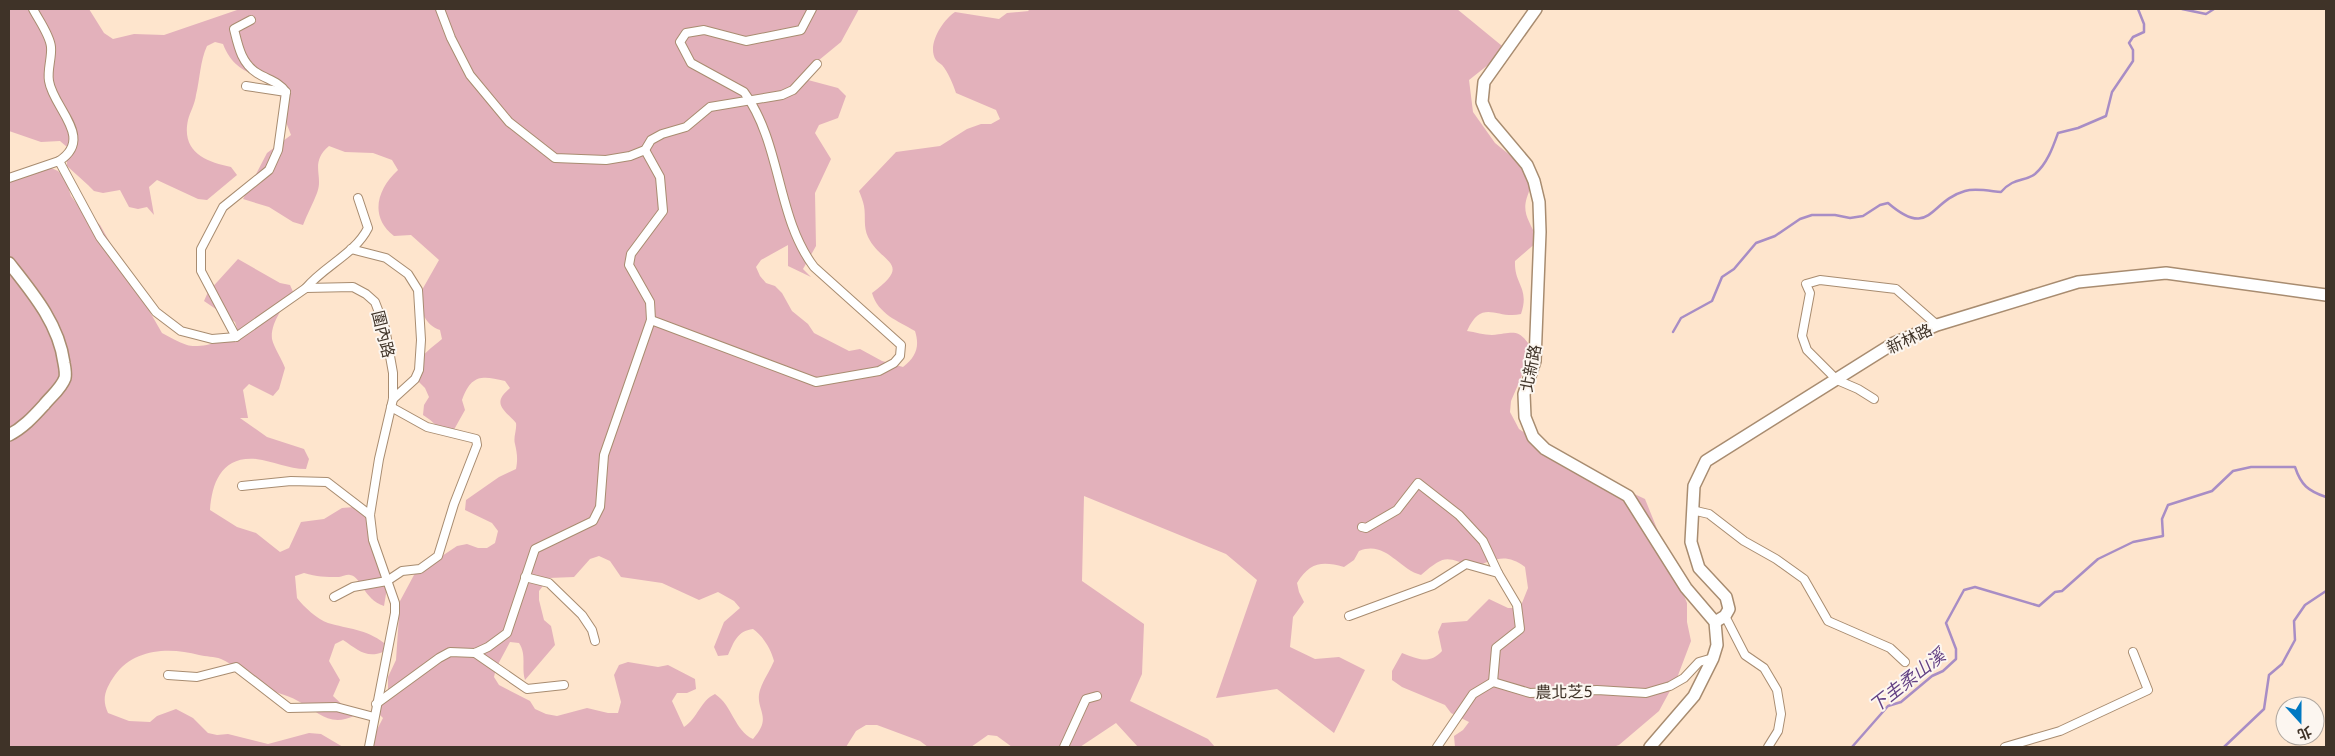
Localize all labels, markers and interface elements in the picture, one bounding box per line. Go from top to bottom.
street label: 圍內路 [369,308,399,360]
street label: 新林路 [1883,319,1935,357]
street label: 北新路 [1516,343,1544,393]
water label: 下圭柔山溪 [1865,642,1952,716]
street label: 農北芝5 [1535,681,1593,701]
north arrow [2275,696,2325,746]
text: 北 [2295,723,2314,744]

